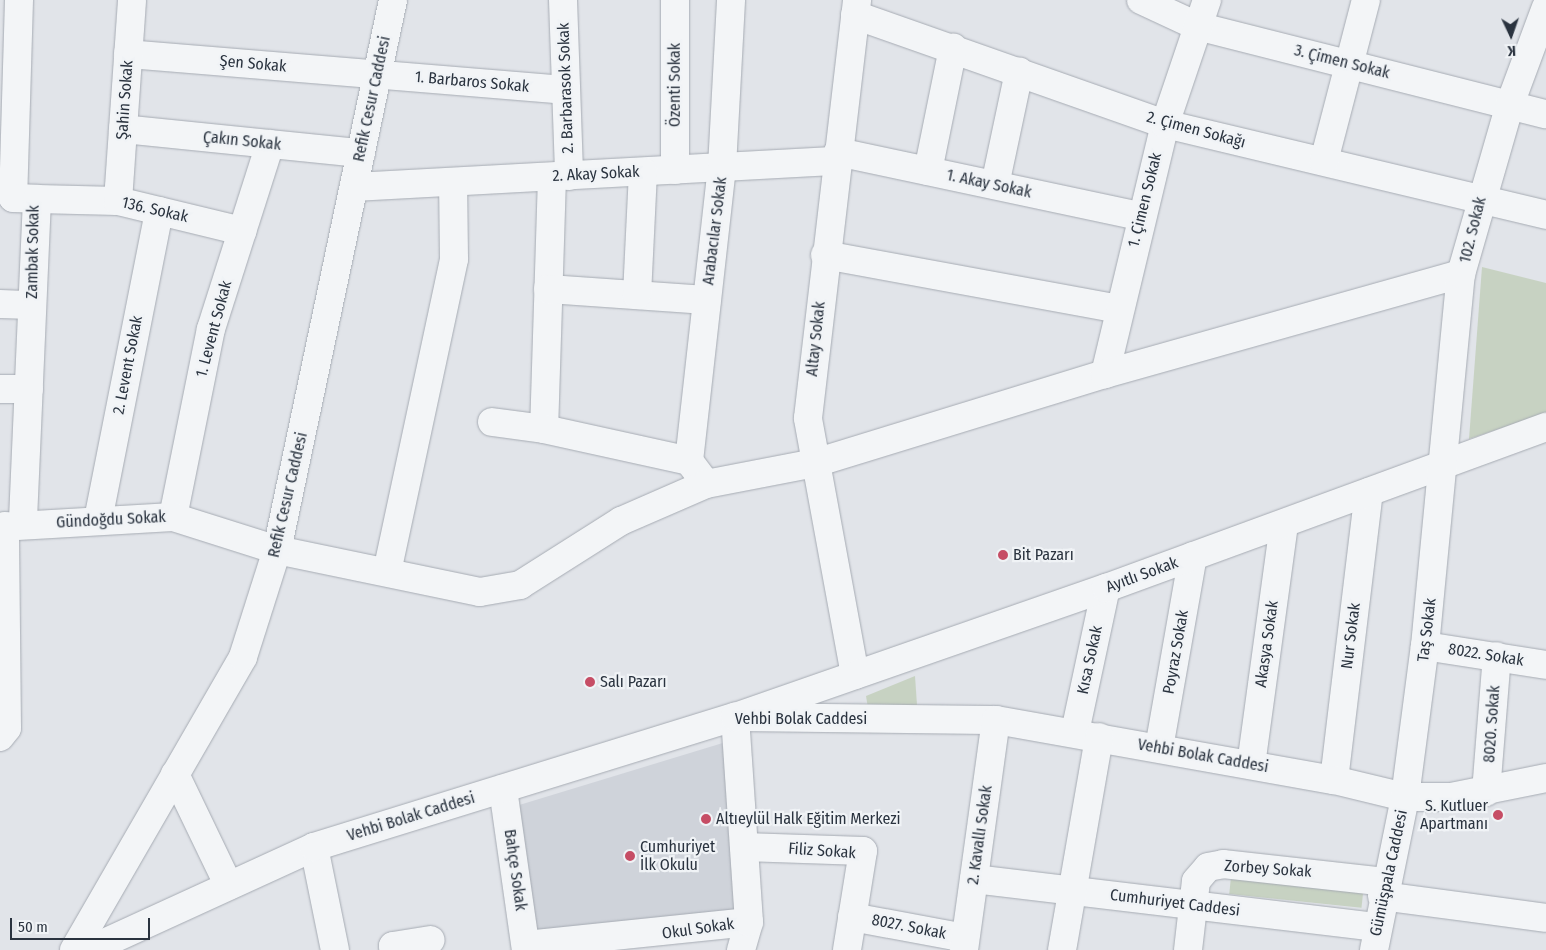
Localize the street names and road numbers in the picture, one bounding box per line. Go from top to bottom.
street label: 2. Barbarasok Sokak [554,22,578,154]
street label: Refik Cesur Caddesi [349,34,395,164]
street label: 3. Çimen Sokak [1292,41,1392,83]
street label: Özenti Sokak [665,43,685,127]
street label: Şen Sokak [219,52,287,76]
street label: Şahin Sokak [113,60,137,140]
street label: 1. Barbaros Sokak [414,67,530,97]
street label: 2. Çimen Sokağı [1144,108,1248,152]
street label: Çakın Sokak [202,127,282,155]
street label: 1. Çimen Sokak [1124,151,1166,249]
street label: 2. Akay Sokak [552,162,640,186]
street label: 1. Akay Sokak [945,166,1033,202]
street label: Arabacılar Sokak [699,176,731,286]
street label: 136. Sokak [120,193,190,227]
street label: 102. Sokak [1456,195,1490,265]
street label: Zambak Sokak [23,205,43,299]
street label: 1. Levent Sokak [192,279,236,379]
street label: Altay Sokak [803,301,829,377]
street label: 2. Levent Sokak [109,314,147,416]
street label: Refik Cesur Caddesi [264,431,312,559]
street label: Gündoğdu Sokak [56,508,166,532]
street label: Ayıtlı Sokak [1103,553,1181,597]
street label: Taş Sokak [1414,597,1440,663]
street label: Akasya Sokak [1251,599,1283,689]
street label: Nur Sokak [1337,602,1365,670]
street label: Poyraz Sokak [1159,608,1193,696]
street label: Kısa Sokak [1073,624,1107,696]
street label: 8022. Sokak [1447,640,1525,670]
street label: 8020. Sokak [1480,685,1504,763]
street label: Vehbi Bolak Caddesi [735,709,867,729]
street label: Vehbi Bolak Caddesi [1136,735,1270,777]
street label: 2. Kavallı Sokak [964,784,996,886]
street label: Vehbi Bolak Caddesi [345,788,477,846]
street label: Gümüşpala Caddesi [1366,808,1412,938]
street label: Bahçe Sokak [500,828,530,912]
street label: Filiz Sokak [788,839,856,863]
street label: Zorbey Sokak [1224,856,1312,882]
street label: Cumhuriyet Caddesi [1109,886,1241,920]
street label: 8027. Sokak [870,910,948,944]
street label: Okul Sokak [661,914,735,944]

